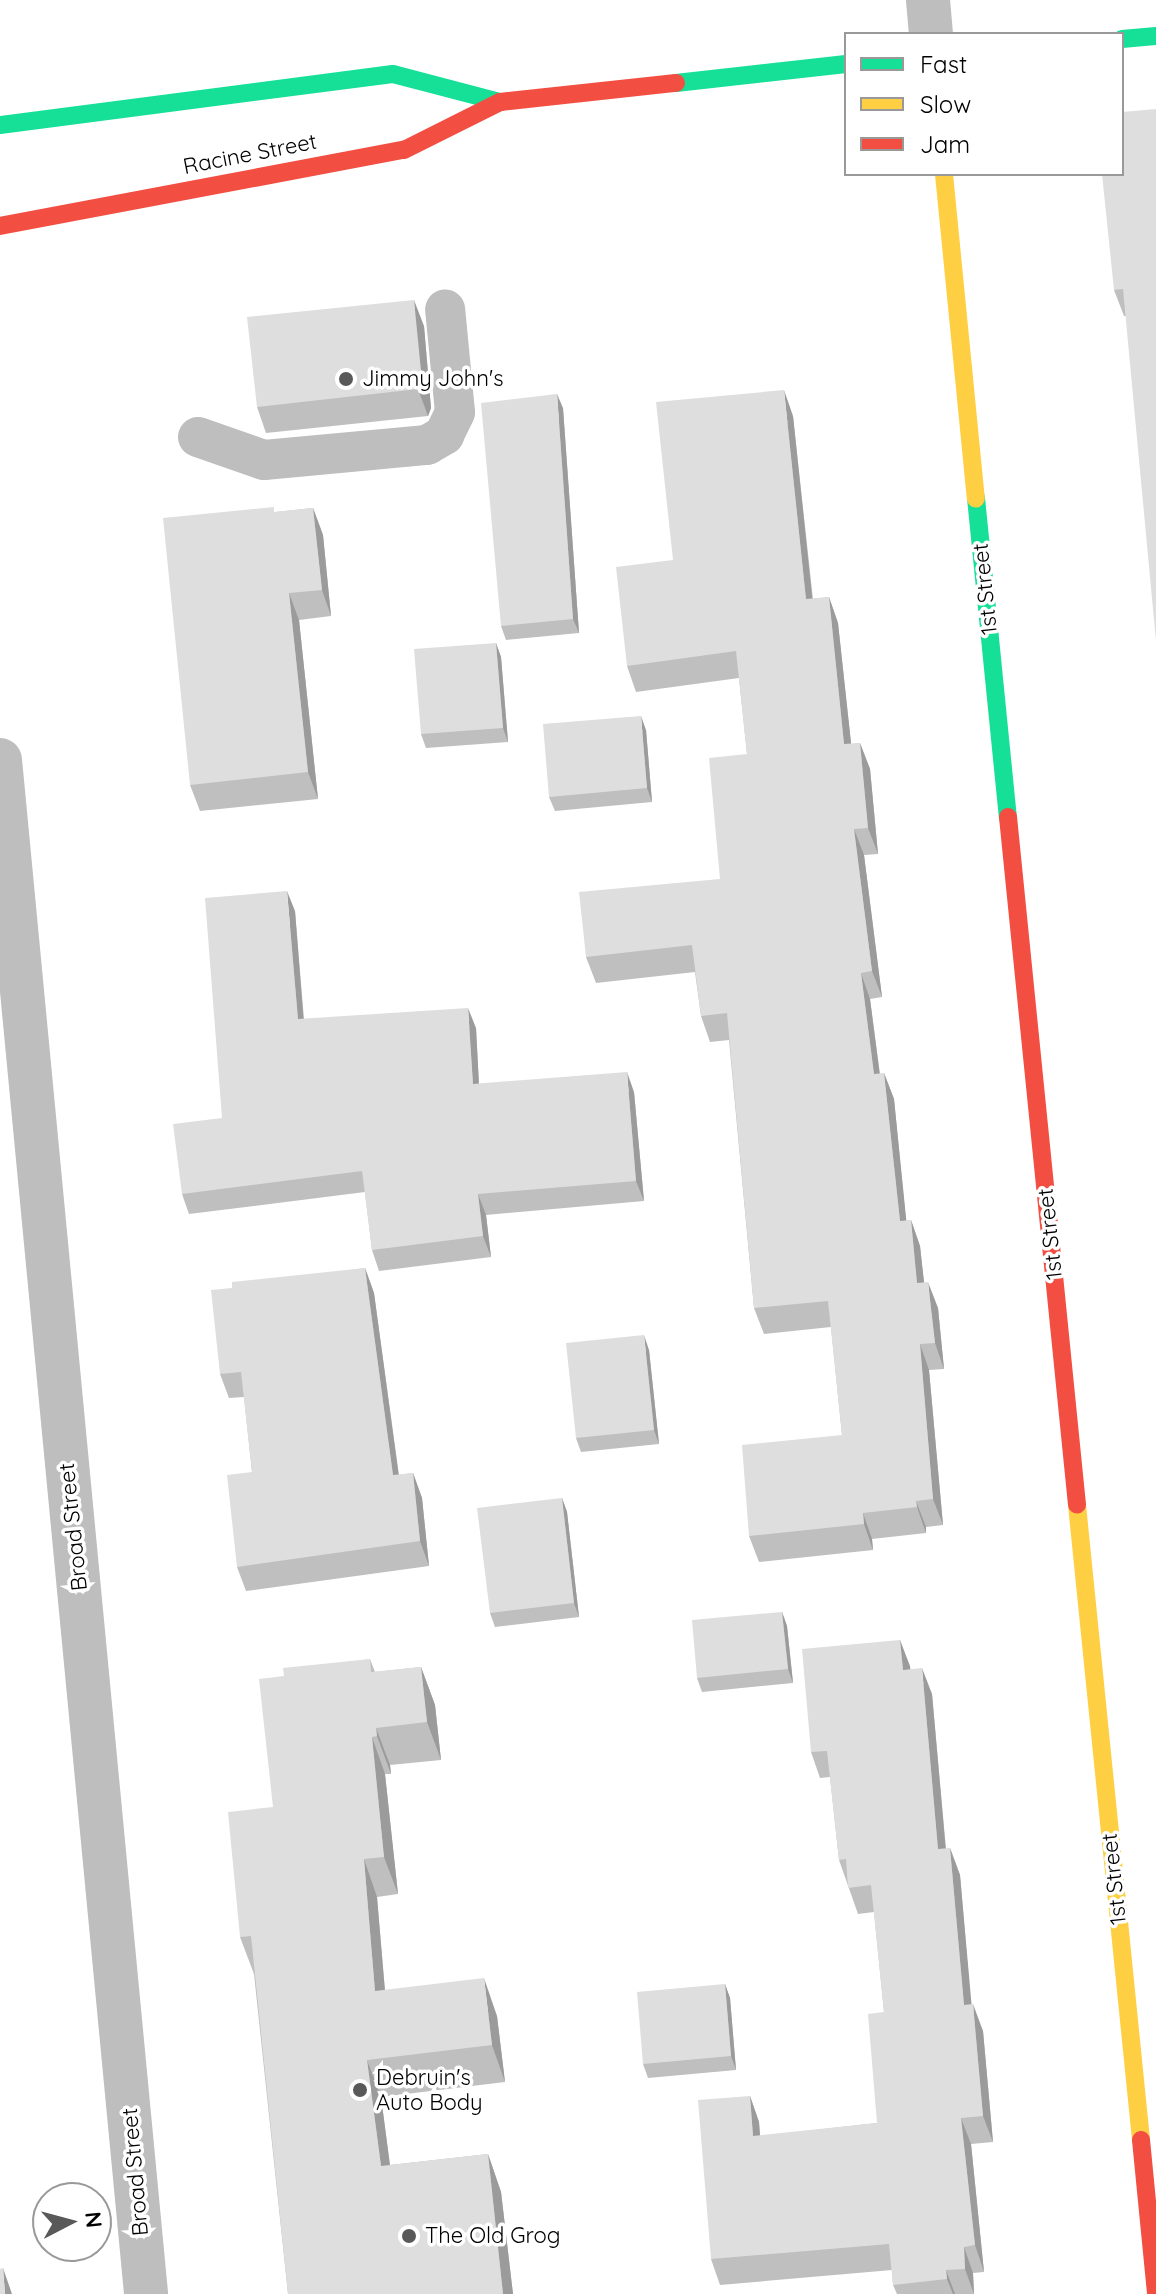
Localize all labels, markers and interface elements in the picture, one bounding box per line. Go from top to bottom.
legend [844,32,1124,176]
text: Fast [920,49,967,79]
text: Slow [920,89,971,119]
street label: Racine Street [181,128,319,180]
text: Jam [920,129,970,159]
place label: Jimmy John's [362,366,503,392]
marker: Jimmy John's [337,370,355,388]
street label: 1st Street [967,542,1003,636]
street label: 1st Street [1032,1187,1068,1281]
street label: Broad Street [53,1462,93,1592]
street label: 1st Street [1096,1832,1132,1926]
place label: Debruin's Auto Body [376,2064,483,2116]
marker: Debruin's Auto Body [351,2081,369,2099]
street label: Broad Street [116,2107,154,2237]
north arrow [32,2182,112,2262]
text: N [79,2210,109,2229]
place label: The Old Grog [425,2223,561,2249]
marker: The Old Grog [400,2227,418,2245]

